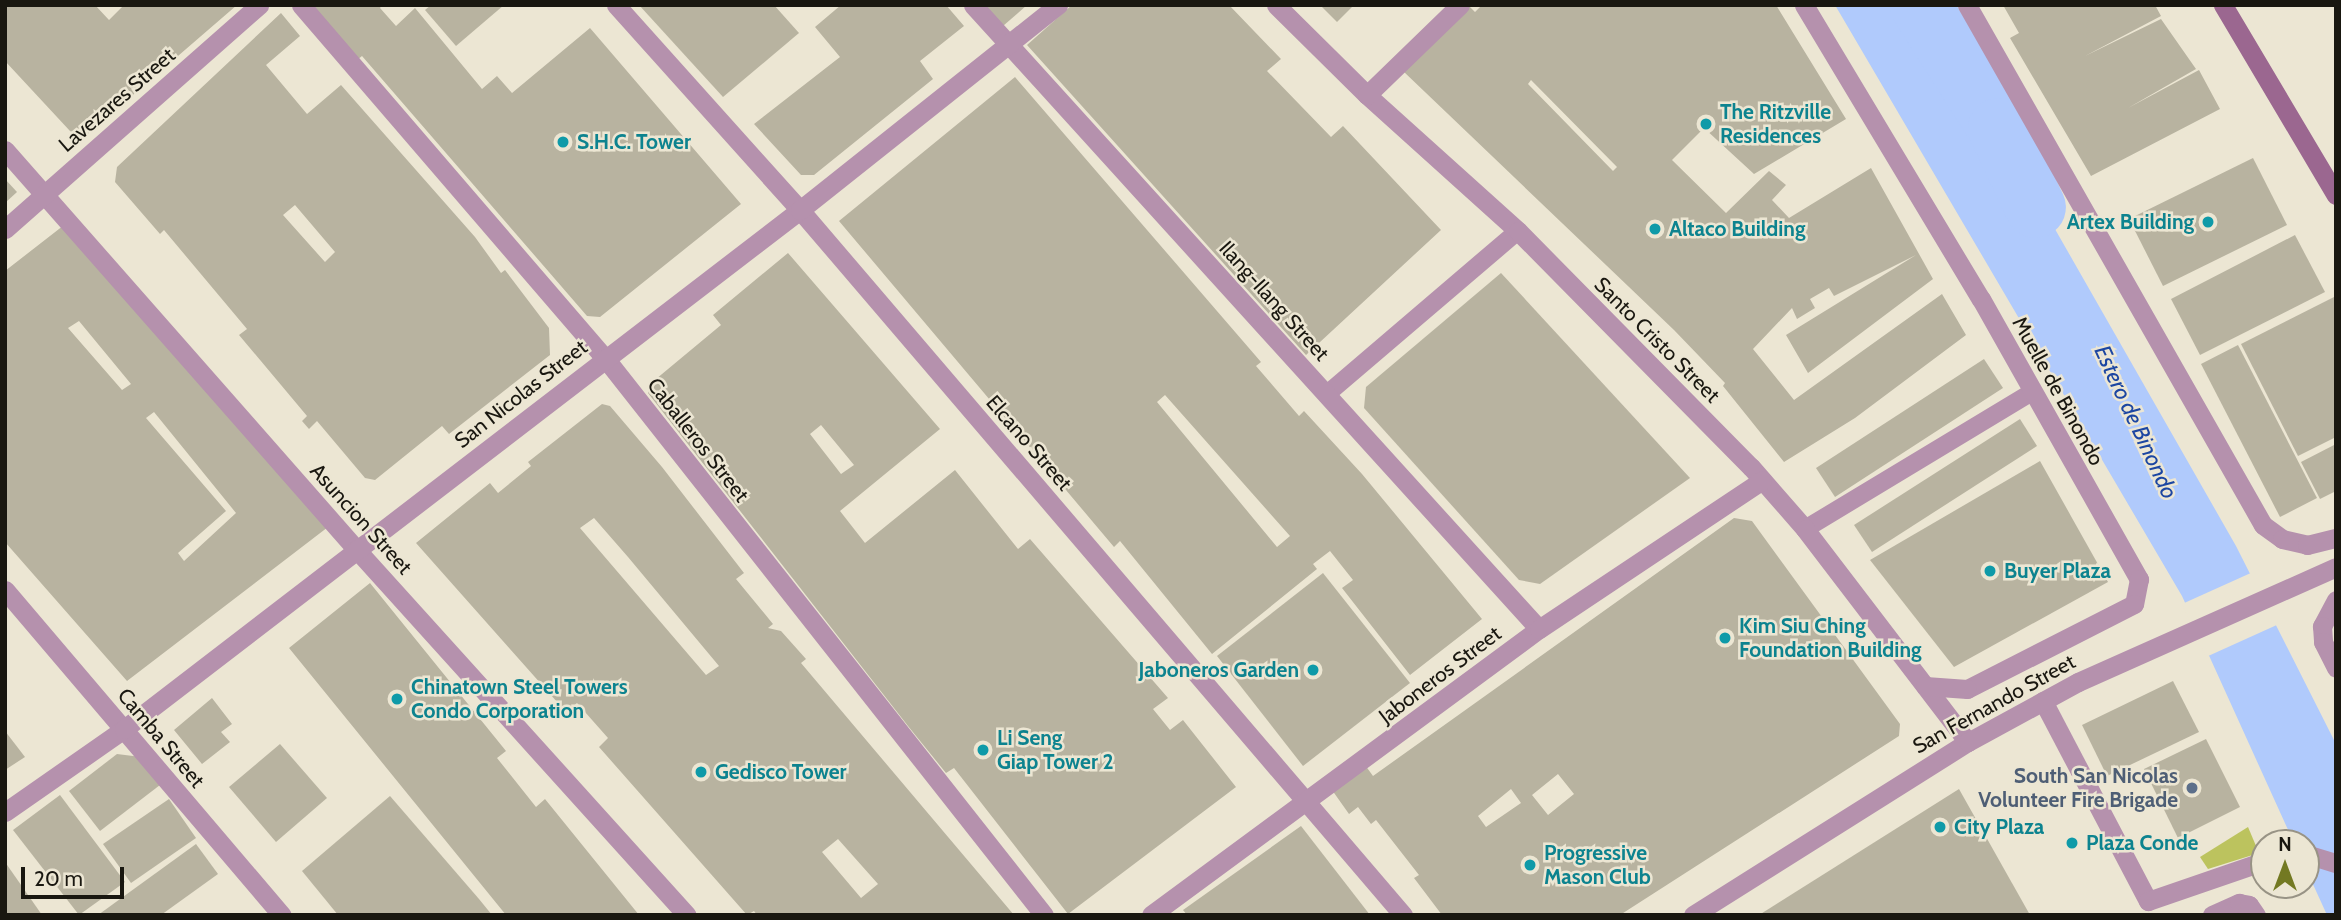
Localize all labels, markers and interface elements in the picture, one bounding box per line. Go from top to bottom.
street label: Lavezares Street [54,43,180,157]
place label: The Ritzville Residences [1720,99,1831,149]
marker: The Ritzville Residences [1698,116,1714,132]
place label: S.H.C. Tower [577,129,691,155]
marker: S.H.C. Tower [555,134,571,150]
place label: Artex Building [2067,209,2194,235]
marker: Artex Building [2200,214,2216,230]
place label: Altaco Building [1669,216,1805,242]
marker: Altaco Building [1647,221,1663,237]
street label: Ilang-Ilang Street [1214,236,1334,366]
street label: Santo Cristo Street [1589,272,1725,408]
street label: Muelle de Binondo [2007,312,2109,470]
street label: San Nicolas Street [450,334,592,454]
water label: Estero de Binondo [2088,341,2184,503]
street label: Caballeros Street [642,373,754,507]
street label: Elcano Street [981,390,1077,496]
street label: Asuncion Street [305,458,417,580]
place label: Buyer Plaza [2004,558,2111,584]
marker: Buyer Plaza [1982,563,1998,579]
place label: Kim Siu Ching Foundation Building [1739,613,1921,663]
street label: Jaboneros Street [1374,621,1506,729]
marker: Kim Siu Ching Foundation Building [1717,630,1733,646]
street label: San Fernando Street [1908,649,2080,759]
place label: Jaboneros Garden [1139,657,1299,683]
marker: Jaboneros Garden [1305,662,1321,678]
place label: Chinatown Steel Towers Condo Corporation [411,674,628,724]
street label: Camba Street [112,683,210,793]
marker: Chinatown Steel Towers Condo Corporation [389,691,405,707]
place label: Li Seng Giap Tower 2 [997,725,1114,775]
marker: Li Seng Giap Tower 2 [975,742,991,758]
place label: Gedisco Tower [715,759,847,785]
place label: South San Nicolas Volunteer Fire Brigade [1978,763,2178,813]
marker: Gedisco Tower [693,764,709,780]
marker: South San Nicolas Volunteer Fire Brigade [2184,780,2200,796]
place label: City Plaza [1954,814,2044,840]
marker: City Plaza [1932,819,1948,835]
north arrow [2250,829,2320,899]
place label: Plaza Conde [2086,830,2198,856]
text: N [2278,833,2292,856]
marker: Plaza Conde [2064,835,2080,851]
place label: Progressive Mason Club [1544,840,1651,890]
scale bar [24,853,128,897]
marker: Progressive Mason Club [1522,857,1538,873]
text: 20 m [34,866,83,891]

